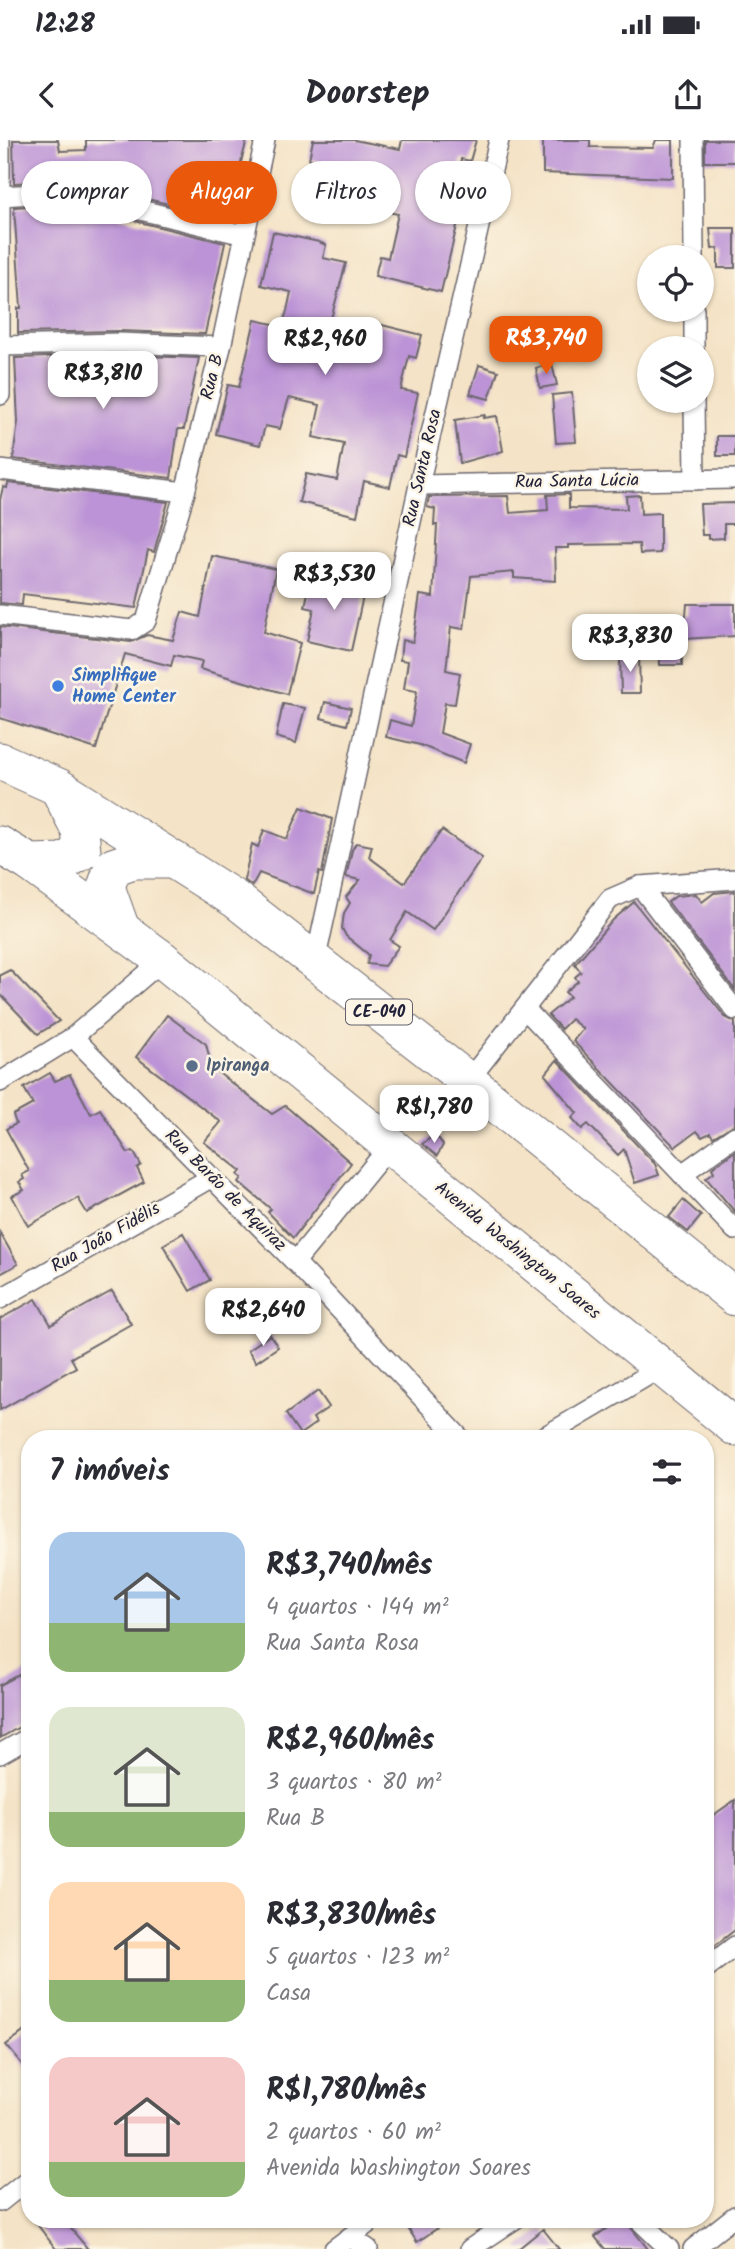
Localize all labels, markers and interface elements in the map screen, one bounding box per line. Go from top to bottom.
text: 12:28 [35,4,95,46]
text: Doorstep [305,69,430,120]
icon: back [28,76,66,114]
icon: share [669,76,707,114]
chip: Comprar [21,161,152,224]
chip: Alugar [166,161,277,224]
chip: Filtros [291,161,401,224]
chip: Novo [415,161,511,224]
map controls [637,245,714,413]
button: locate [637,245,714,322]
pin: R$3,740 [481,316,611,376]
pin: R$2,960 [260,317,390,377]
text: R$3,740 [505,321,587,357]
text: R$2,960 [284,322,366,358]
button: layers [637,336,714,413]
street label: Rua B [193,351,233,403]
pin: R$3,810 [38,352,168,411]
text: R$3,810 [64,356,142,392]
street label: Rua Santa Rosa [395,406,451,530]
street label: Rua Santa Lúcia [515,466,639,498]
pin: R$3,530 [269,552,399,612]
text: R$3,530 [293,557,375,593]
pin: R$3,830 [565,615,695,674]
text: R$3,830 [588,619,672,655]
place label: Simplifique Home Center [72,662,177,712]
marker: Simplifique Home Center [50,678,66,694]
road number: CE-040 [346,1000,412,1024]
place label: Ipiranga [206,1052,269,1081]
marker: Ipiranga [184,1058,200,1074]
pin: R$1,780 [369,1086,499,1145]
text: R$1,780 [396,1090,472,1126]
street label: Rua Barão de Aquiraz [157,1123,293,1259]
street label: Avenida Washington Soares [427,1175,607,1328]
street label: Rua João Fidélis [46,1195,166,1281]
pin: R$2,640 [198,1288,328,1348]
text: R$2,640 [221,1293,305,1329]
text: 7 imóveis [49,1448,170,1496]
icon: filters [648,1453,686,1491]
text: R$3,740/mês [266,1542,433,1590]
icon: home [105,1560,189,1644]
text: 4 quartos · 144 m² [266,1590,448,1626]
text: Rua Santa Rosa [266,1626,419,1662]
text: R$2,960/mês [266,1717,435,1765]
icon: home [105,1735,189,1819]
text: 3 quartos · 80 m² [266,1765,442,1801]
text: Rua B [266,1801,325,1837]
text: R$3,830/mês [266,1892,436,1940]
icon: home [105,1910,189,1994]
text: 5 quartos · 123 m² [266,1940,449,1976]
text: Casa [266,1976,311,2012]
text: R$1,780/mês [266,2067,427,2115]
icon: home [105,2085,189,2169]
text: 2 quartos · 60 m² [266,2115,441,2151]
text: Avenida Washington Soares [266,2151,531,2187]

